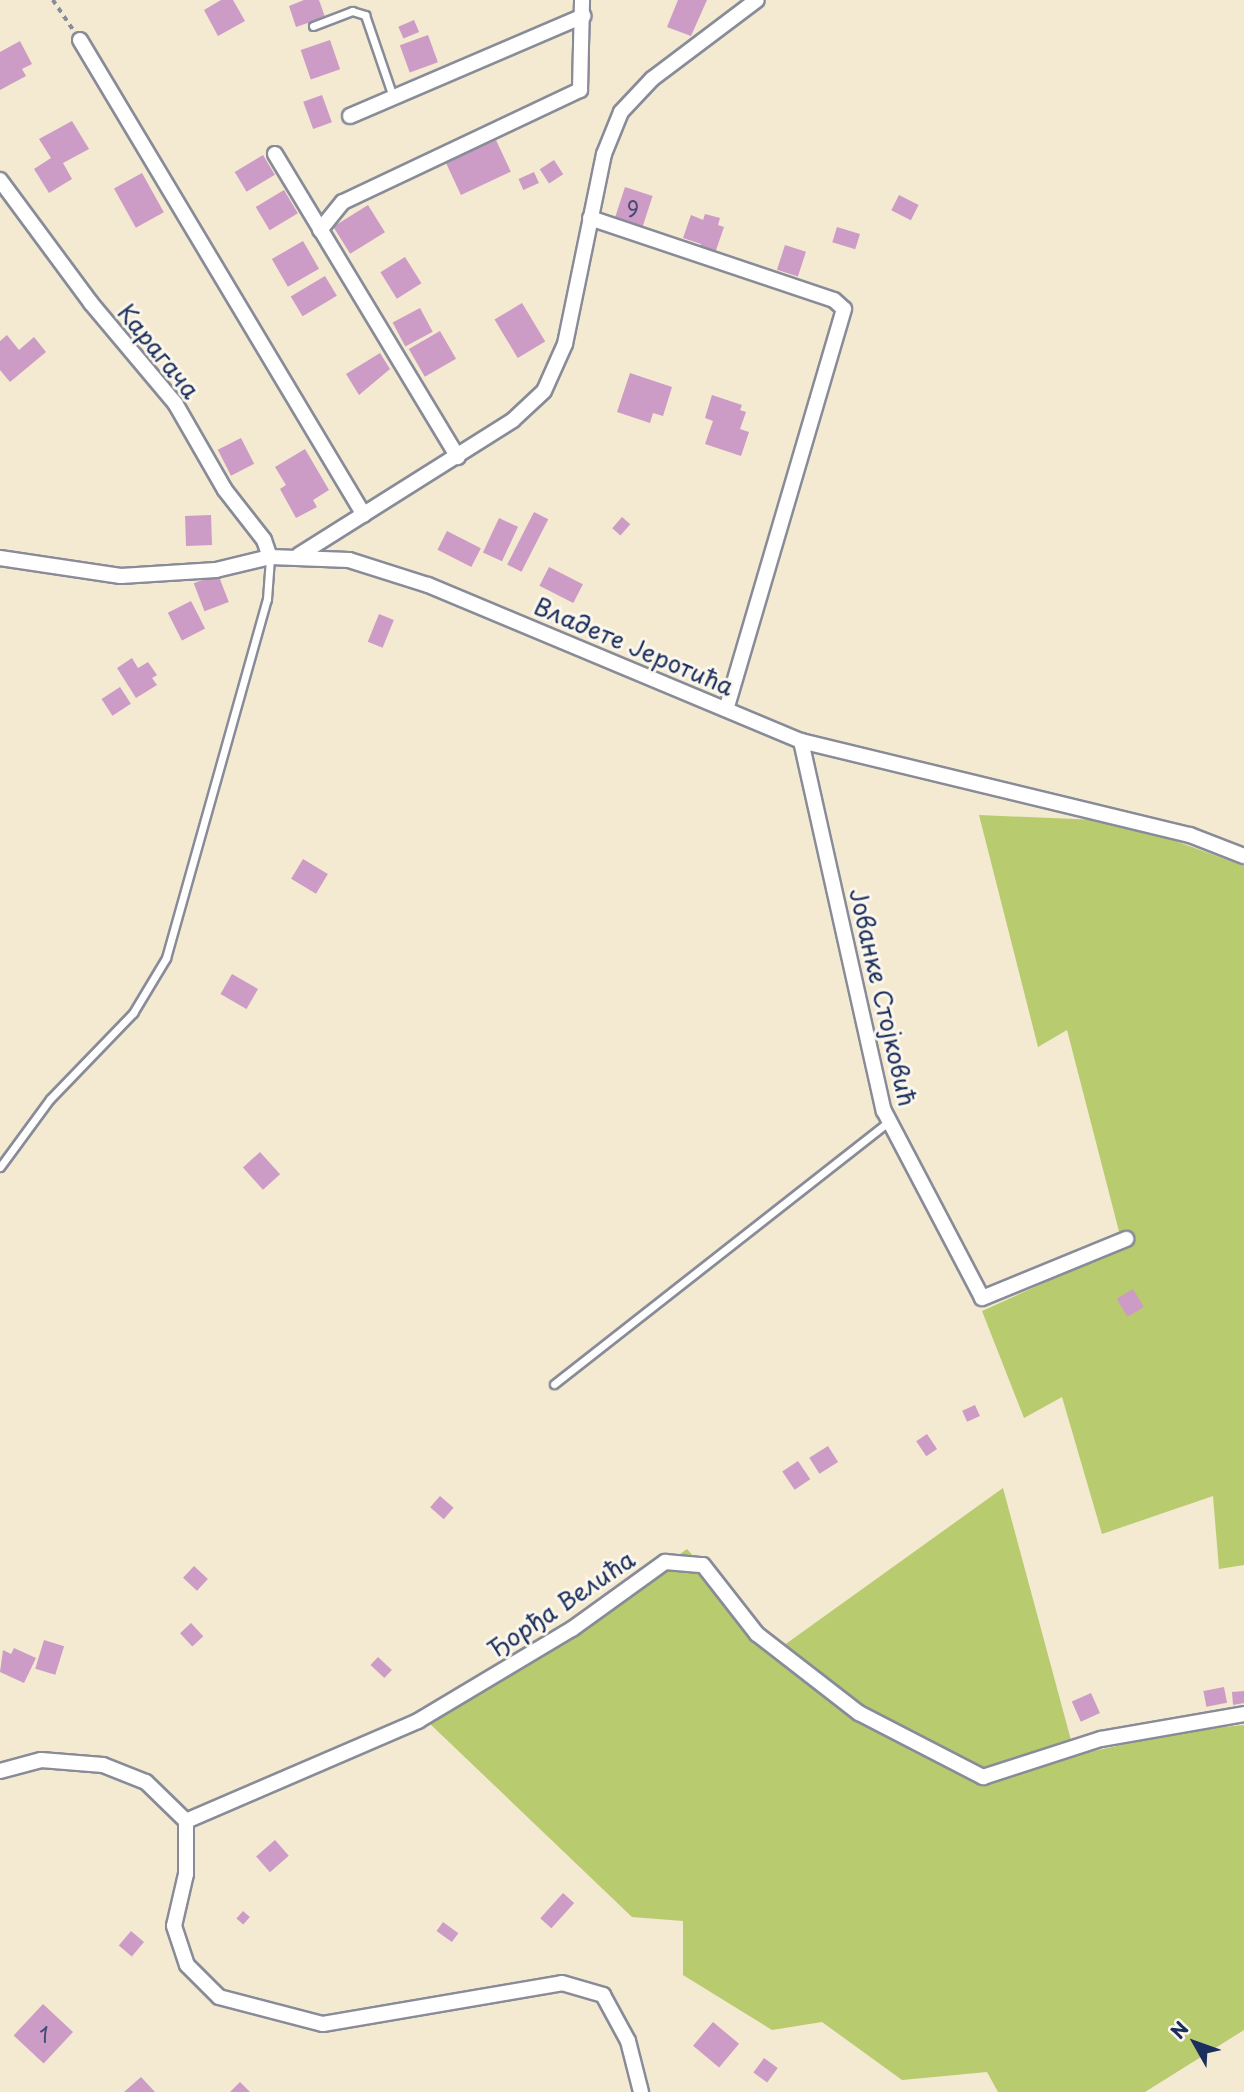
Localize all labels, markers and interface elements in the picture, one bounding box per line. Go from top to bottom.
house number: 9 [627,195,639,221]
street label: Карагача [112,298,206,404]
street label: Владете Јеротића [530,591,738,701]
street label: Јованке Стојковић [844,885,922,1109]
street label: Ђорђа Велића [482,1544,640,1664]
north arrow [1160,2008,1230,2078]
text: N [1163,2015,1194,2044]
house number: 1 [39,2021,49,2047]

